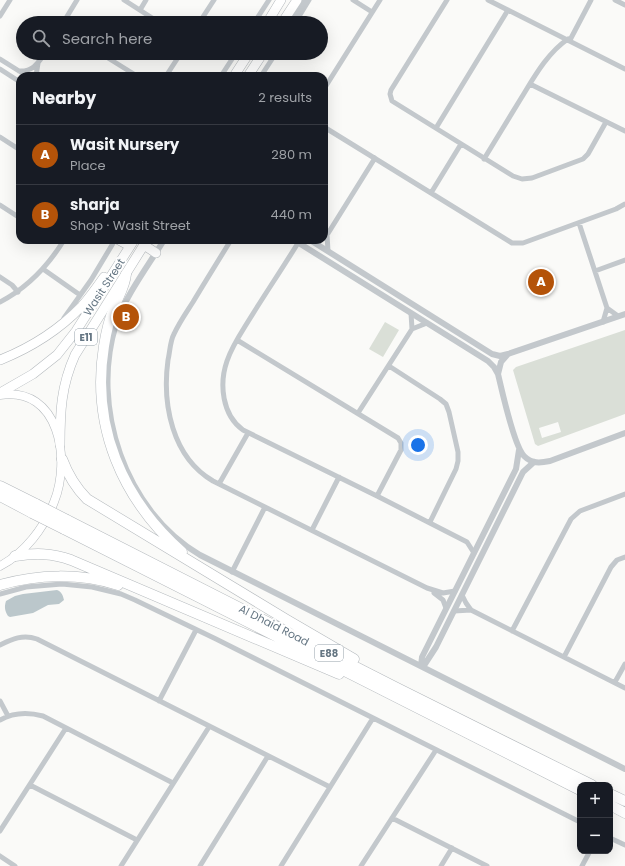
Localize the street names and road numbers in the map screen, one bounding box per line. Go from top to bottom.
street label: Wasit Street [79,255,129,319]
road number: E11 [75,329,97,345]
street label: Al Dhaid Road [236,600,312,650]
road number: E88 [315,645,343,661]

